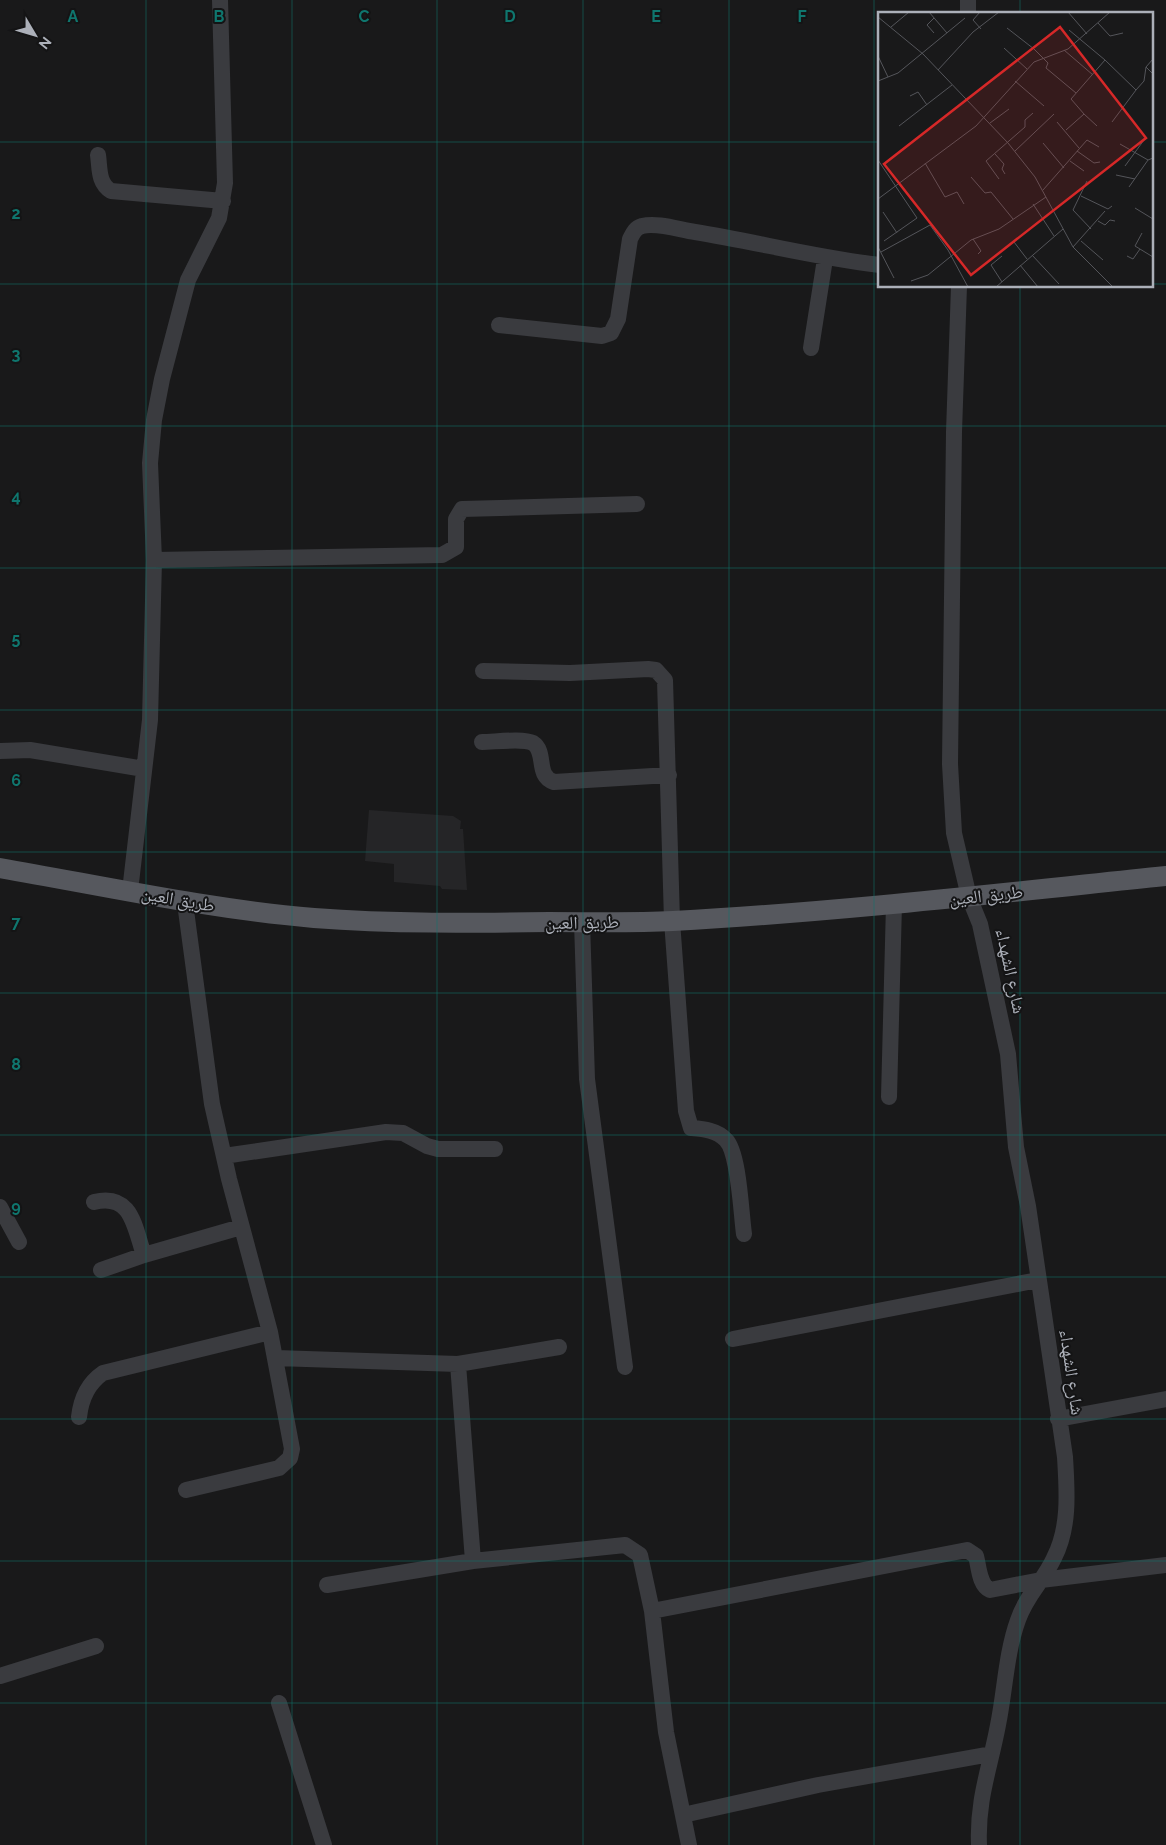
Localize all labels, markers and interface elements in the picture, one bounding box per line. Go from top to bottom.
text: A [68,7,79,26]
text: B [214,7,225,26]
text: C [359,7,370,26]
text: D [504,7,516,26]
text: E [651,7,661,26]
text: F [797,7,807,26]
north arrow [10,10,60,60]
inset map [878,12,1154,288]
text: N [36,34,55,52]
text: 2 [11,204,21,223]
text: 3 [12,345,21,364]
text: 4 [11,487,21,506]
text: 5 [12,629,21,648]
text: 6 [11,771,21,790]
street label: طريق العين [948,881,1024,910]
street label: طريق العين [140,882,216,917]
street label: طريق العين [545,911,619,934]
text: 7 [12,913,21,932]
street label: شارع الشهداء [991,927,1030,1016]
text: 8 [11,1055,21,1074]
text: 9 [11,1197,21,1216]
street label: شارع الشهداء [1055,1328,1088,1416]

